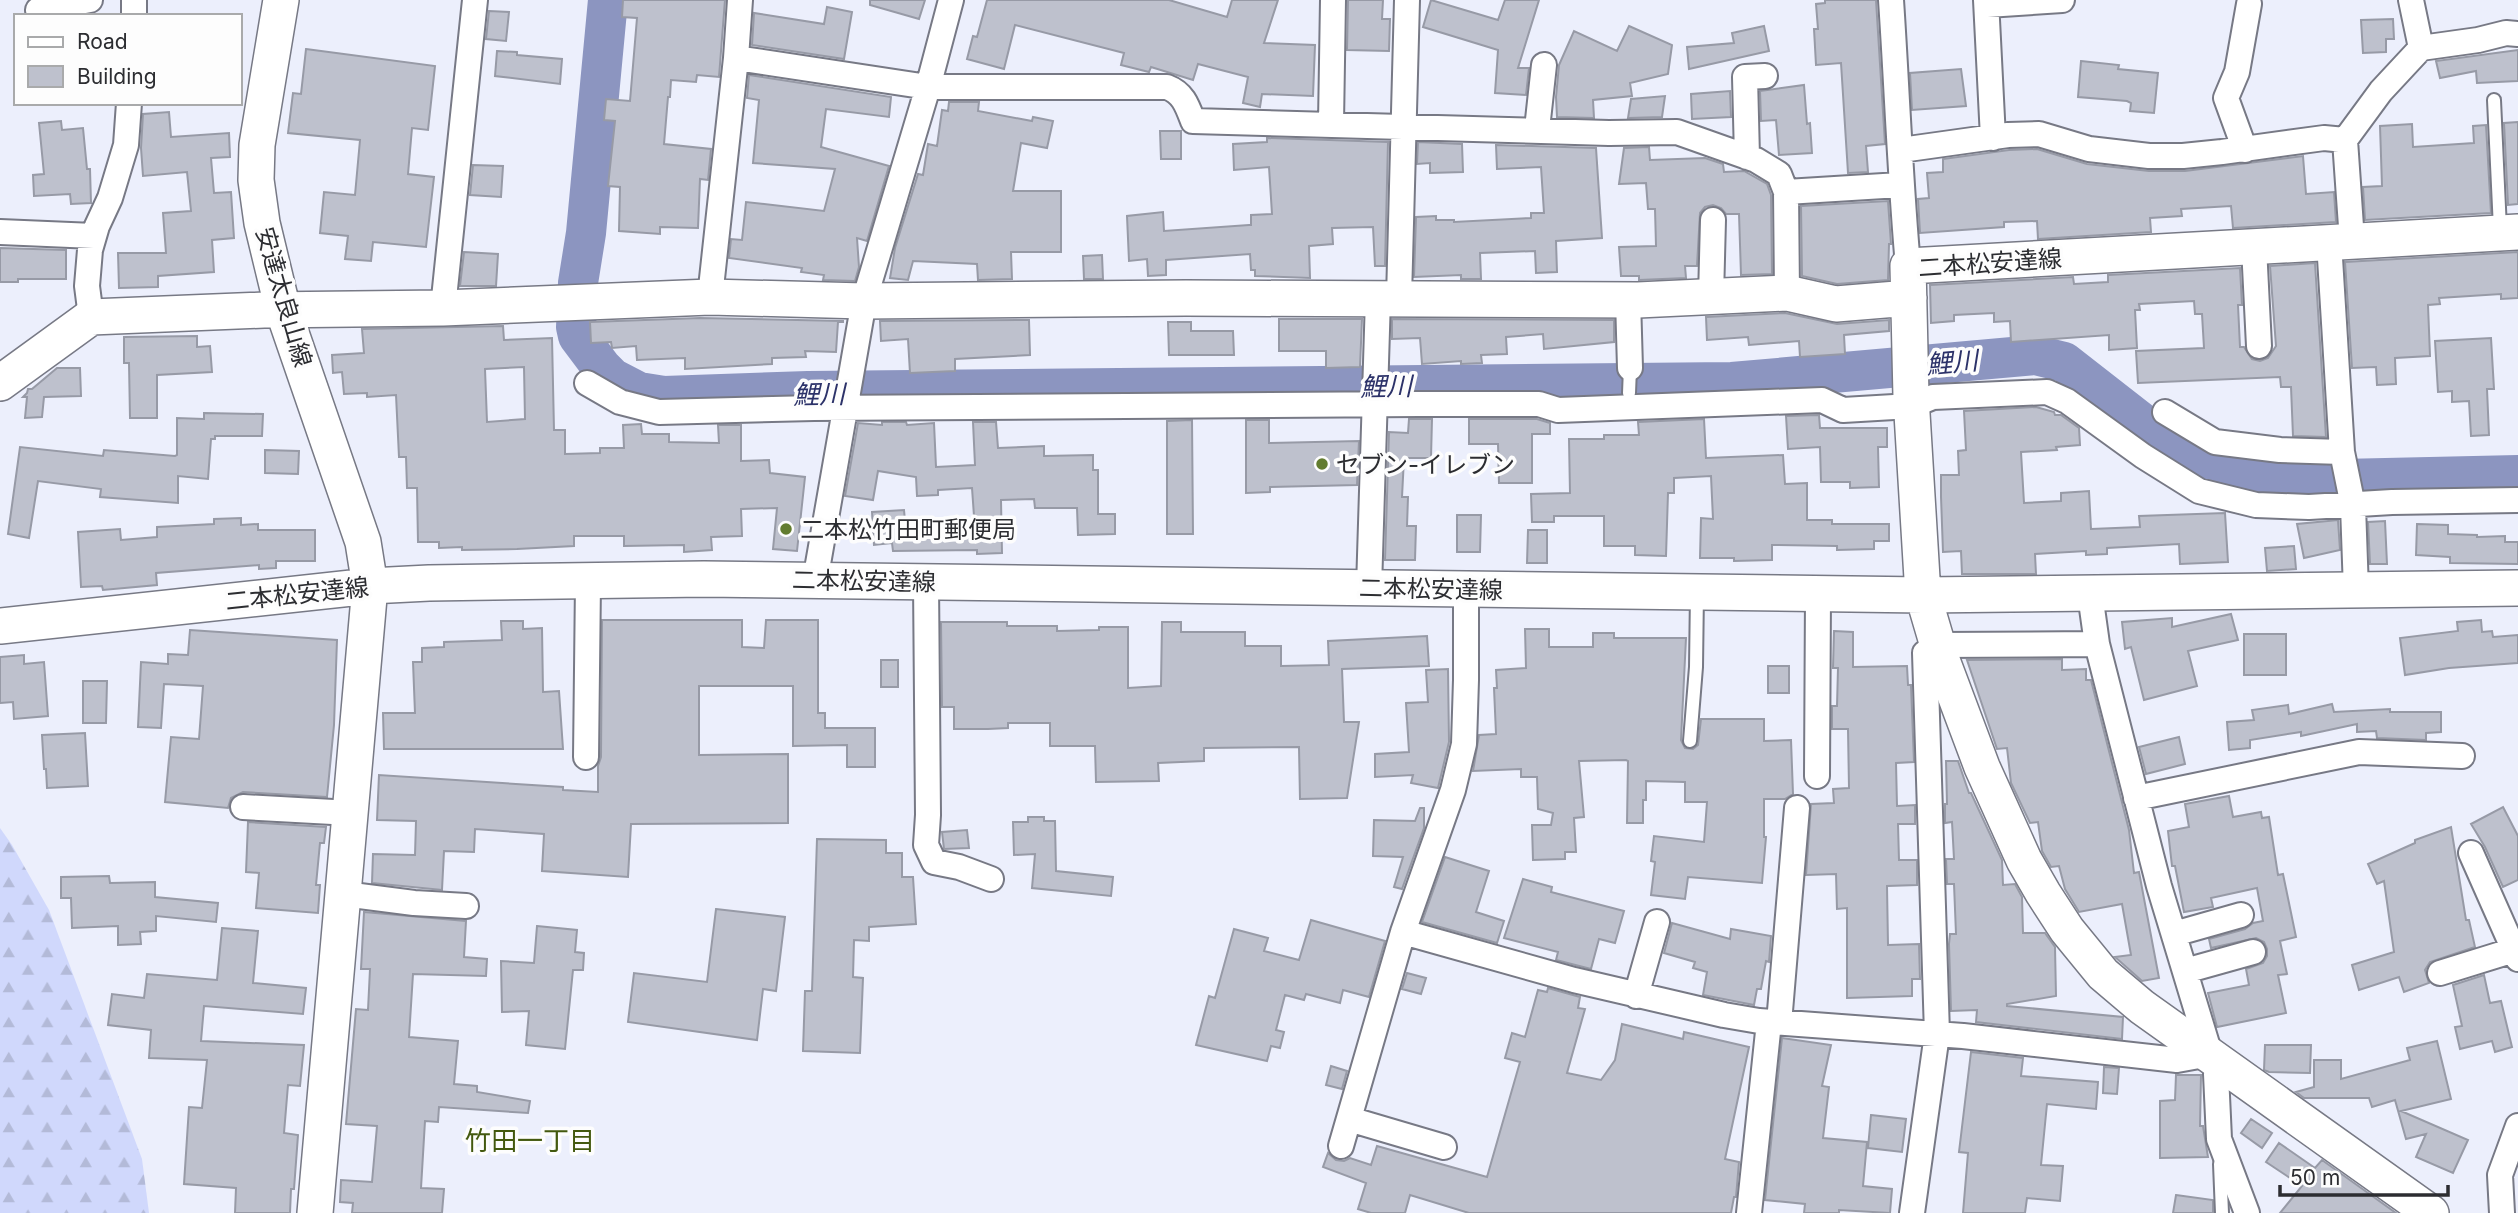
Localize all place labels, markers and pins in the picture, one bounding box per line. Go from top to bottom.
place label: セブン-イレブン [1336,450,1515,479]
marker: セブン-イレブン [1314,456,1330,472]
place label: 二本松竹田町郵便局 [800,515,1016,544]
marker: 二本松竹田町郵便局 [778,521,794,537]

